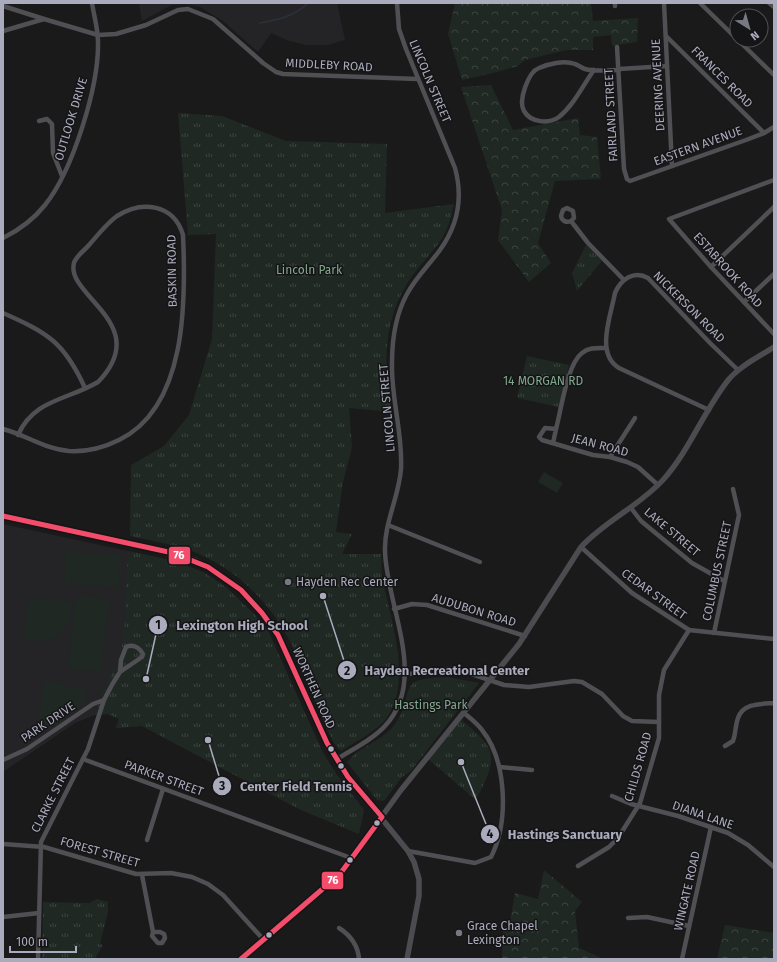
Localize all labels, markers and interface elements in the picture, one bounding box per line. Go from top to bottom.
north arrow [729,8,769,48]
text: N [748,28,762,43]
street label: LINCOLN STREET [406,37,454,125]
street label: DEERING AVENUE [649,38,667,132]
street label: FRANCES ROAD [688,43,756,111]
street label: MIDDLEBY ROAD [285,56,373,74]
street label: FAIRLAND STREET [602,67,620,162]
street label: OUTLOOK DRIVE [52,76,90,162]
street label: EASTERN AVENUE [652,123,744,169]
street label: ESTABROOK ROAD [691,230,766,311]
street label: BASKIN ROAD [164,234,180,307]
park label: Lincoln Park [276,263,343,277]
street label: NICKERSON ROAD [650,268,728,346]
street label: LINCOLN STREET [376,362,398,453]
park label: 14 MORGAN RD [503,374,583,388]
street label: JEAN ROAD [570,431,630,459]
street label: LAKE STREET [641,505,703,560]
street label: COLUMBUS STREET [700,519,735,622]
line badge: 76 [168,546,191,565]
text: 76 [173,549,185,562]
street label: CEDAR STREET [619,566,690,623]
place label: Hayden Rec Center [296,575,399,589]
marker: Hayden Rec Center [283,577,293,587]
street label: AUDUBON ROAD [430,591,518,630]
callout: Lexington High School [148,613,316,638]
text: 1 [155,618,161,632]
text: Lexington High School [176,618,308,633]
street label: WORTHEN ROAD [290,645,338,731]
callout: Hayden Recreational Center [337,658,538,683]
text: Hayden Recreational Center [365,663,530,678]
text: 2 [344,664,350,678]
park label: Hastings Park [394,698,469,712]
street label: PARK DRIVE [18,699,78,745]
street label: CHILDS ROAD [621,730,655,803]
unlabelled marker [326,744,336,754]
street label: CLARKE STREET [28,754,78,835]
street label: PARKER STREET [123,757,206,799]
unlabelled marker [336,761,346,771]
callout: Center Field Tennis [212,774,360,799]
text: 3 [218,779,225,793]
text: Center Field Tennis [240,779,353,794]
street label: DIANA LANE [671,798,735,832]
unlabelled marker [372,818,382,828]
callout: Hastings Sanctuary [480,822,630,847]
text: 4 [487,827,494,841]
text: Hastings Sanctuary [508,827,622,842]
street label: FOREST STREET [59,834,142,870]
street label: WINGATE ROAD [671,850,703,932]
unlabelled marker [345,855,355,865]
line badge: 76 [321,871,344,890]
text: 76 [327,874,339,887]
place label: Grace Chapel Lexington [467,919,538,947]
scale bar [10,928,76,954]
marker: Grace Chapel Lexington [454,928,464,938]
unlabelled marker [264,930,274,940]
text: 100 m [16,935,48,949]

